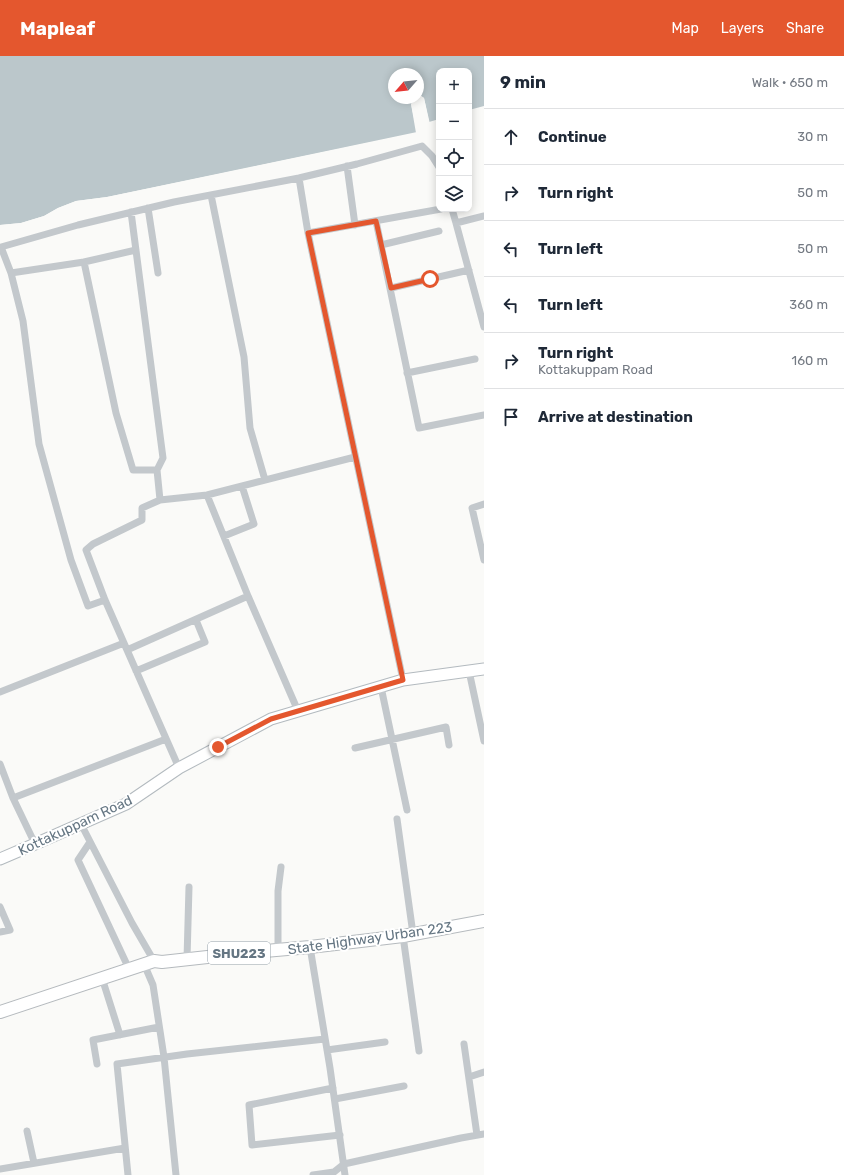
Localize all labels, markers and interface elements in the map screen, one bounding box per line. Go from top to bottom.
text: Mapleaf [20,17,95,40]
text: Map [672,20,699,37]
text: Layers [721,20,764,37]
text: Share [786,20,824,37]
north arrow [388,68,424,104]
map controls [436,68,472,212]
button: + [436,68,472,104]
text: 9 min [500,72,546,92]
text: Walk · 650 m [752,75,828,90]
button: − [436,104,472,140]
icon: ahead [500,126,522,148]
text: Continue [538,128,607,146]
text: 30 m [797,129,828,144]
button: locate [436,140,472,176]
button: layers [436,176,472,212]
icon: right [500,182,522,204]
text: Turn right [538,184,613,202]
text: 50 m [797,185,828,200]
icon: left [500,238,522,260]
text: Turn left [538,240,603,258]
text: 50 m [797,241,828,256]
route start [421,270,439,288]
icon: left [500,294,522,316]
text: Turn left [538,296,603,314]
text: 360 m [789,297,828,312]
text: Turn right [538,344,613,362]
icon: right [500,350,522,372]
text: 160 m [792,353,828,368]
text: Kottakuppam Road [538,362,653,377]
icon: arrive [500,406,522,428]
text: Arrive at destination [538,408,693,426]
route end [209,738,227,756]
street label: Kottakuppam Road [16,792,135,859]
street label: State Highway Urban 223 [287,919,453,958]
road number: SHU223 [208,942,270,964]

